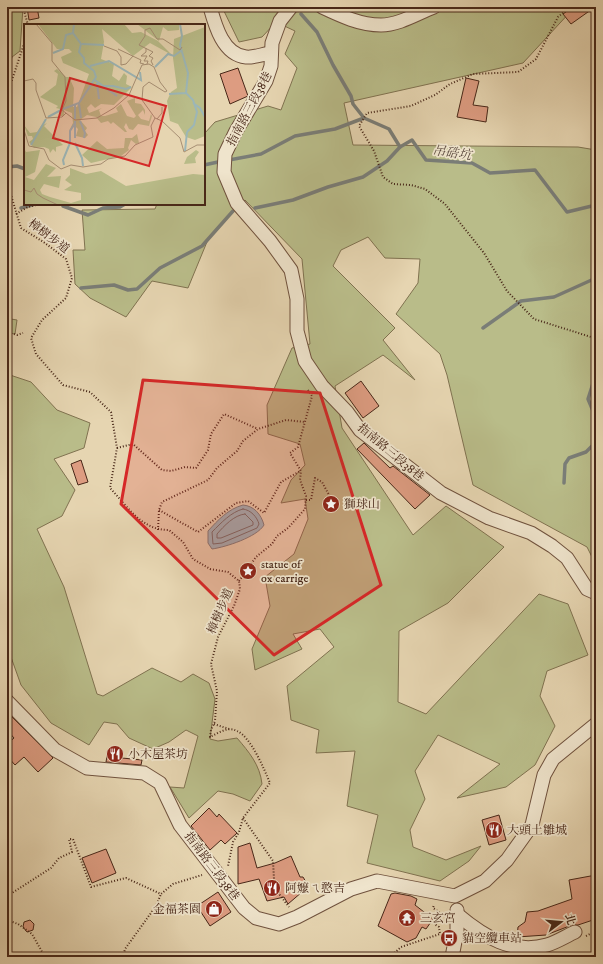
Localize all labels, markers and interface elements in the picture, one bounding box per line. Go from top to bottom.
inset map [24,24,205,205]
street label: 指南路三段38巷 [223,69,275,149]
water label: 吊硞坑 [431,142,474,164]
street label: 樟樹步道 [25,216,72,257]
street label: 指南路三段38巷 [354,420,427,485]
place icon: 獅球山 [321,494,341,514]
place label: 獅球山 [344,497,380,512]
place label: statue of ox carrige [261,557,308,586]
place icon: statue of ox carrige [238,561,258,581]
street label: 樟樹步道 [204,586,237,636]
restaurant icon: 小木屋茶坊 [105,744,125,764]
place label: 小木屋茶坊 [128,747,188,762]
restaurant icon: 大頭土雛城 [484,820,504,840]
place label: 大頭土雛城 [507,823,567,838]
street label: 指南路三段38巷 [181,829,242,904]
restaurant icon: 阿嬤ㄟ憨吉 [262,878,282,898]
place label: 阿嬤ㄟ憨吉 [285,881,345,896]
shop icon: 金福茶園 [204,899,224,919]
place label: 金福茶園 [153,902,201,917]
north arrow [541,902,581,942]
temple icon: 三玄宮 [397,908,417,928]
place label: 三玄宮 [420,911,456,926]
text: 北 [561,912,578,927]
bus stop icon: 貓空纜車站 [439,928,459,948]
place label: 貓空纜車站 [462,931,522,946]

